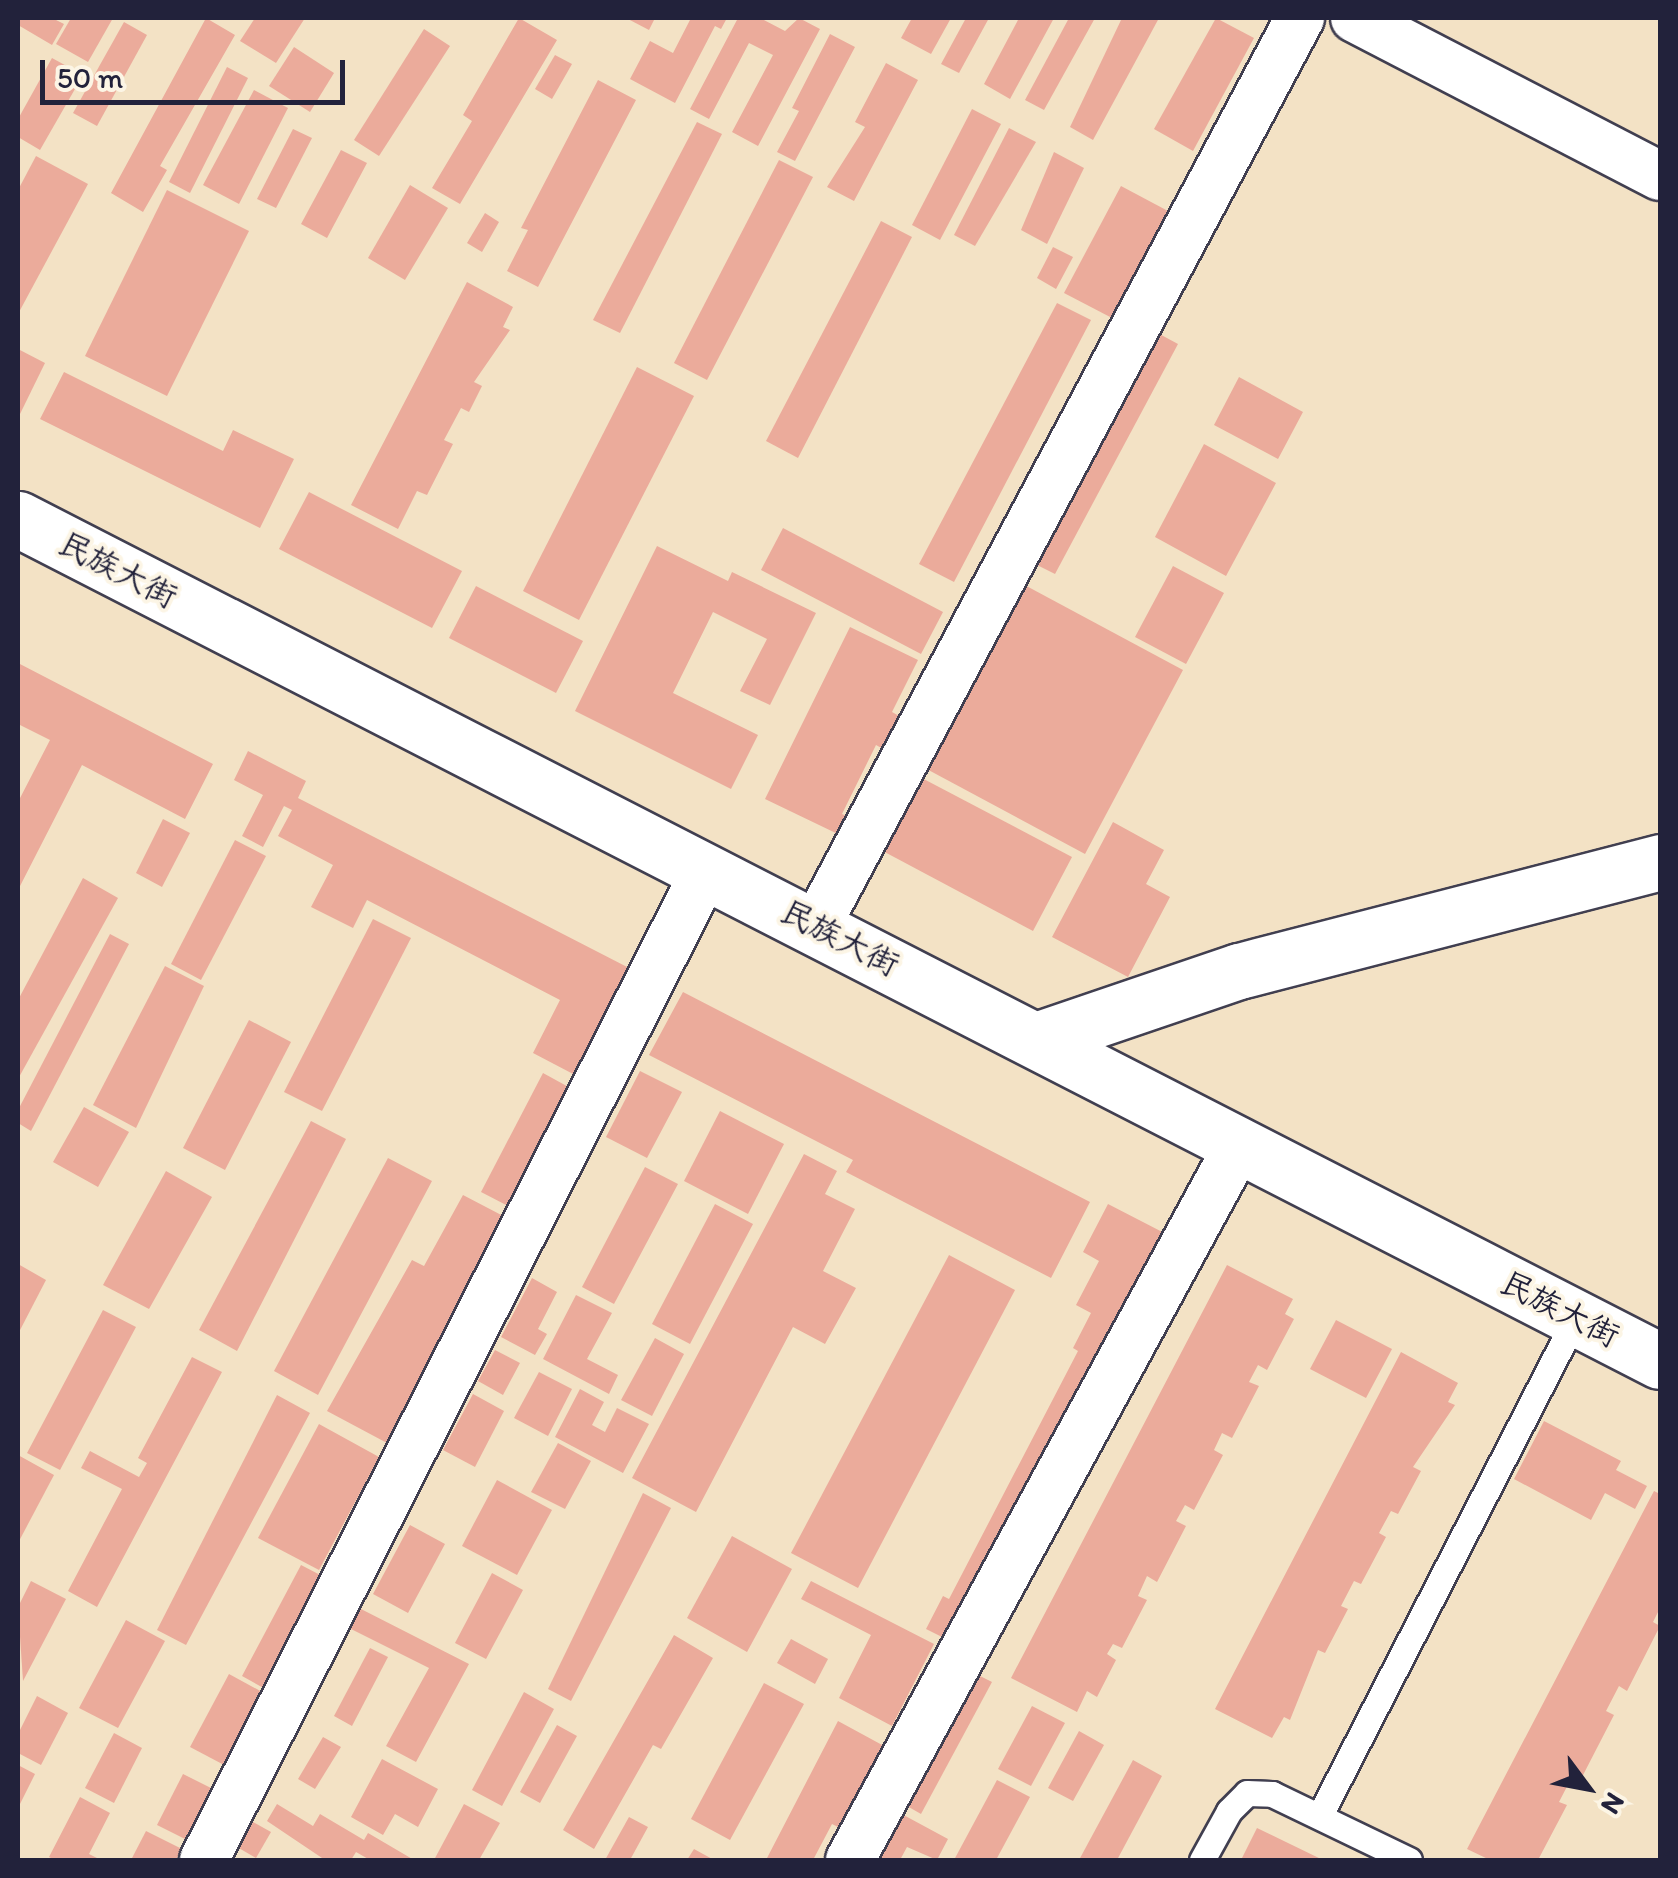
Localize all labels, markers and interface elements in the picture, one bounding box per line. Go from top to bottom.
scale bar [45,40,350,102]
text: 50 m [57,59,123,96]
street label: 民族大街 [52,524,184,616]
street label: 民族大街 [774,892,906,984]
street label: 民族大街 [1494,1263,1626,1355]
north arrow [1538,1738,1638,1838]
text: N [1594,1787,1633,1821]

